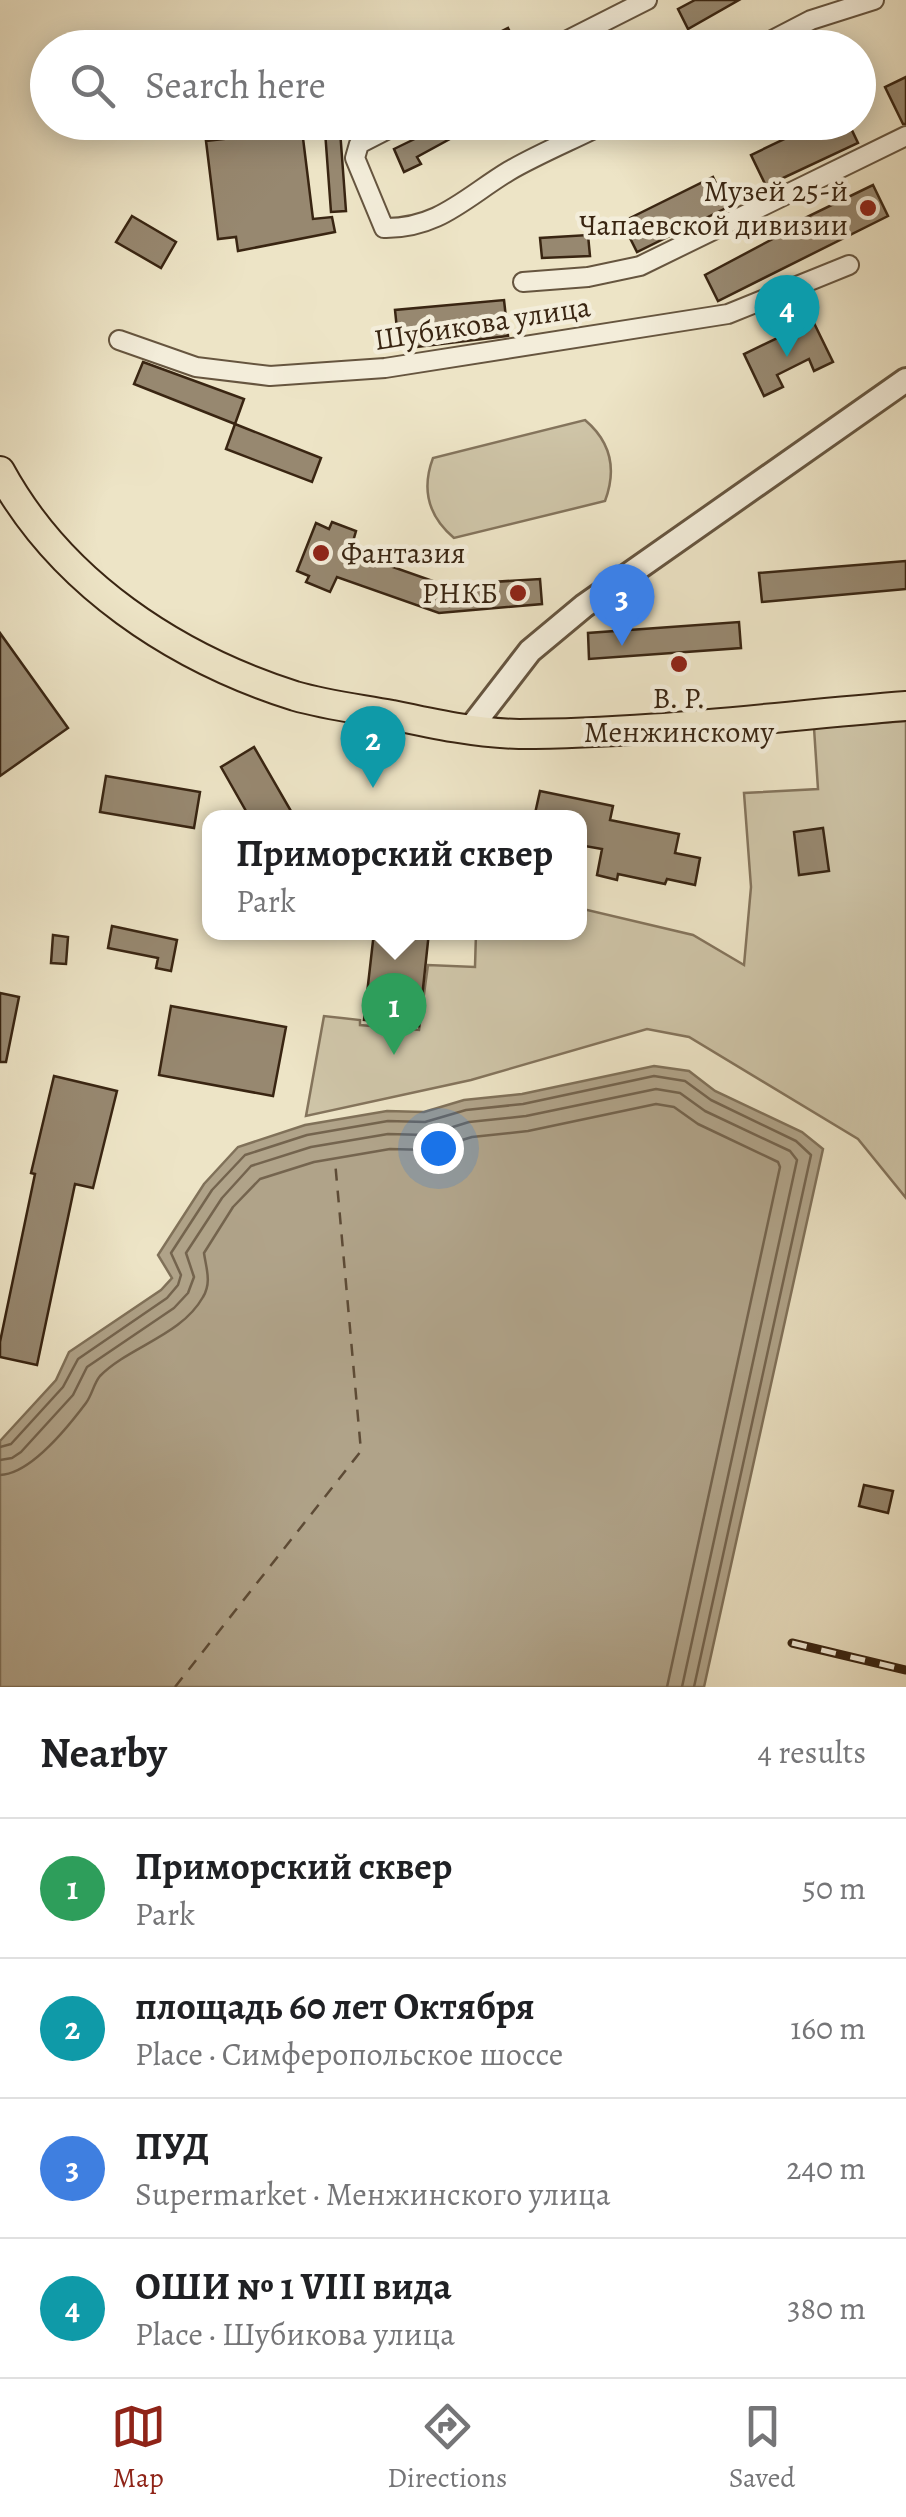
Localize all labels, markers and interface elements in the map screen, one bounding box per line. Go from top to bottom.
search box [30,30,876,140]
icon: search [65,58,120,113]
text: Search here [145,59,326,111]
place label: Музей 25-й Чапаевской дивизии [579,171,848,245]
marker: Музей 25-й Чапаевской дивизии [857,197,879,219]
pin: 4 [754,274,820,357]
street label: Шубикова улица [371,286,593,360]
place label: Фантазия [341,533,466,573]
marker: Фантазия [310,542,332,564]
pin: 3 [590,564,654,646]
place label: РНКБ [422,573,498,613]
marker: РНКБ [507,582,529,604]
marker: В. Р. Менжинскому [668,653,690,675]
place label: В. Р. Менжинскому [584,678,775,752]
pin: 2 [340,706,406,788]
popup [202,810,587,940]
text: Приморский сквер [236,827,553,879]
text: Park [236,879,296,923]
pin: 1 [362,972,426,1055]
your location [413,1123,464,1174]
text: Nearby [40,1724,167,1781]
text: 4 results [757,1730,866,1774]
text: Приморский сквер [135,1840,452,1892]
text: 1 [67,1866,78,1910]
text: 50 m [802,1866,866,1910]
text: Park [135,1892,195,1936]
text: площадь 60 лет Октября [135,1980,535,2032]
text: 2 [65,2006,80,2050]
text: 160 m [790,2006,866,2050]
text: Place · Симферопольское шоссе [135,2032,563,2076]
text: ПУД [135,2120,209,2172]
text: 3 [66,2146,79,2190]
text: 240 m [786,2146,866,2190]
text: Supermarket · Менжинского улица [135,2172,610,2216]
text: ОШИ № 1 VIII вида [135,2260,452,2312]
text: 4 [65,2286,80,2330]
text: 380 m [787,2286,866,2330]
text: Place · Шубикова улица [135,2312,455,2356]
tab: Map [111,2399,166,2497]
tab: Directions [387,2399,507,2497]
tab: Saved [729,2399,795,2497]

